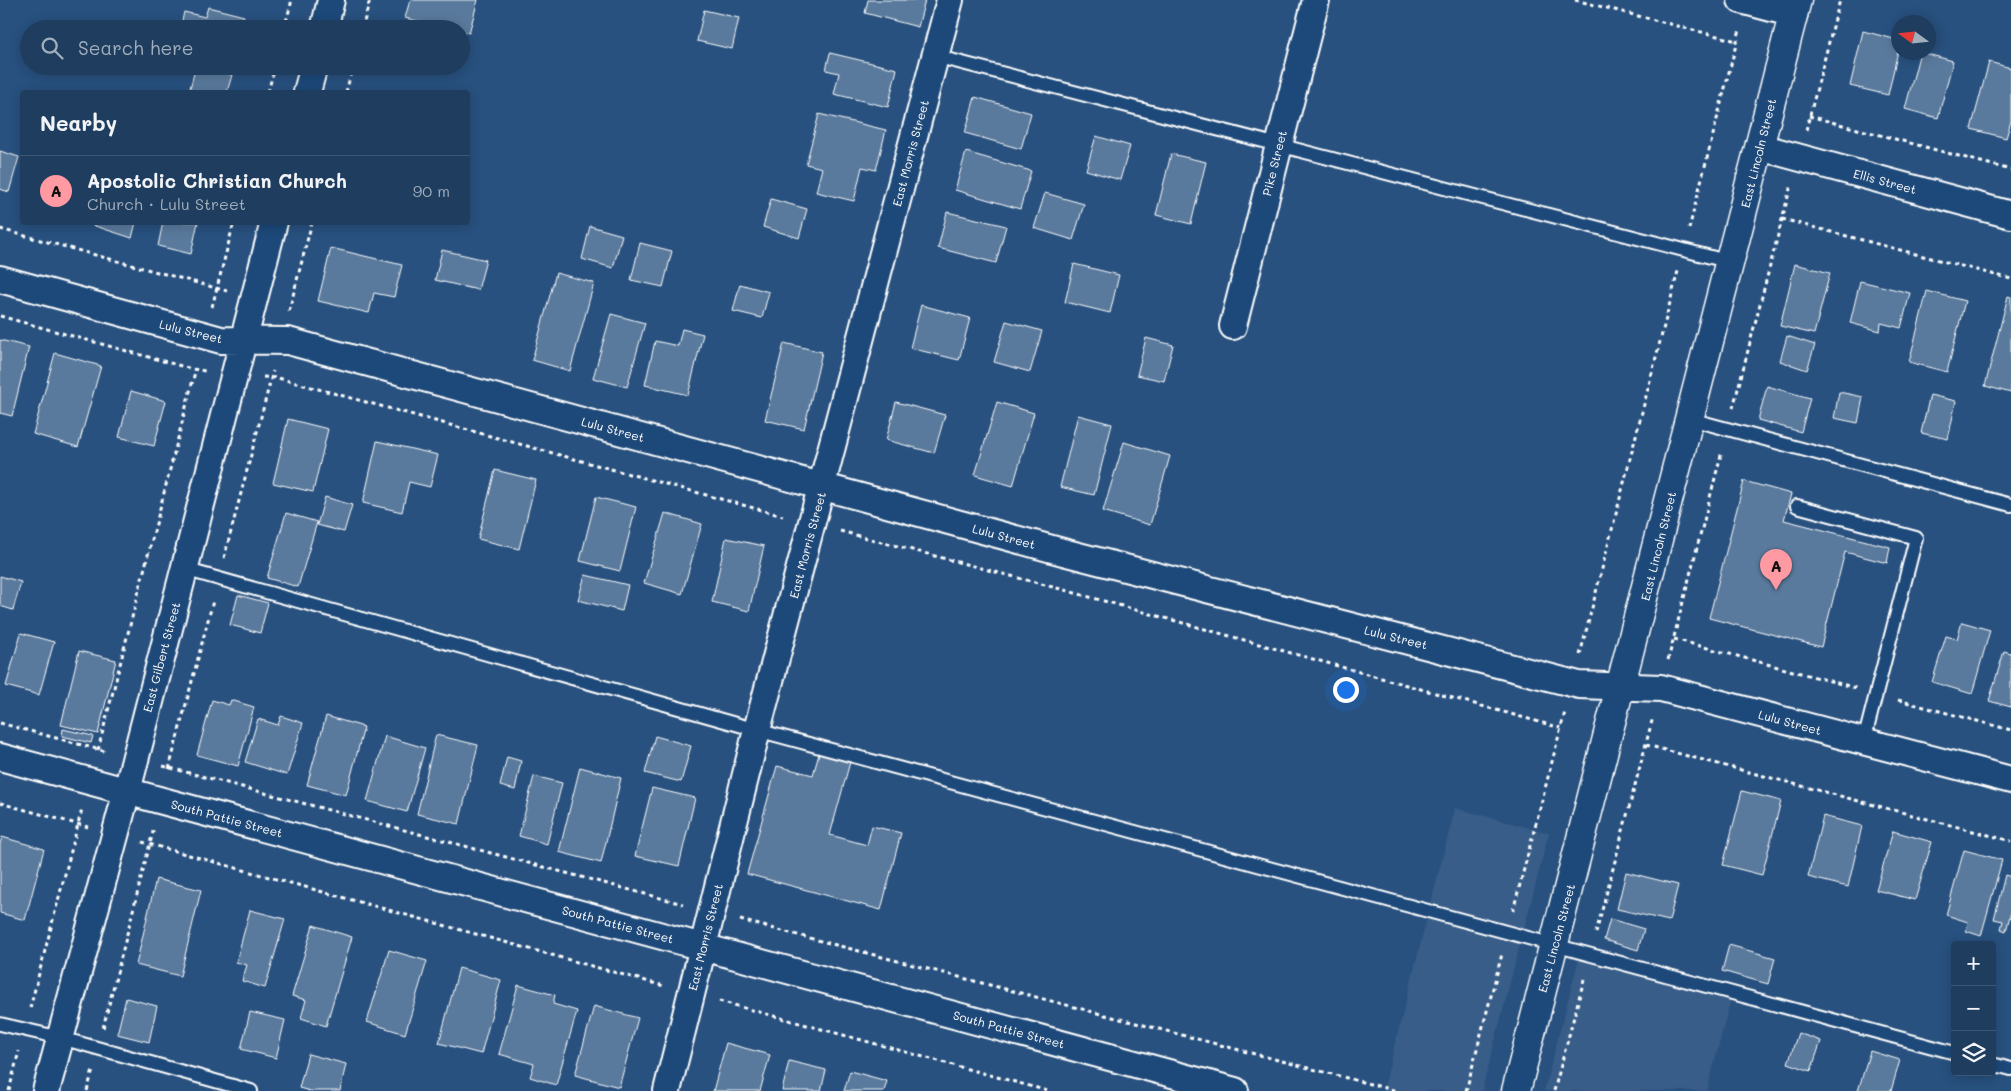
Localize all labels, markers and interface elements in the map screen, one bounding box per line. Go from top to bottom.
north arrow [1891,15,1936,60]
search box [20,20,470,75]
icon: search [38,34,66,62]
text: Search here [78,35,194,60]
street label: East Lincoln Street [1737,97,1779,209]
street label: East Morris Street [888,98,932,208]
text: Nearby [40,109,117,136]
street label: Pike Street [1258,129,1290,197]
street label: Ellis Street [1852,165,1918,197]
text: Apostolic Christian Church [87,168,347,193]
text: A [50,180,62,201]
text: 90 m [413,180,450,201]
text: Church · Lulu Street [87,193,246,214]
street label: Lulu Street [158,315,224,347]
street label: Lulu Street [580,413,646,445]
street label: East Morris Street [785,490,829,600]
street label: East Lincoln Street [1637,490,1679,602]
street label: Lulu Street [971,520,1037,552]
pin: A [1760,549,1792,590]
street label: East Gilbert Street [139,600,183,714]
street label: Lulu Street [1363,621,1429,653]
your location [1333,677,1359,703]
street label: Lulu Street [1757,706,1823,738]
street label: South Pattie Street [169,795,285,841]
street label: East Morris Street [684,882,726,992]
street label: East Lincoln Street [1534,882,1578,994]
street label: South Pattie Street [560,901,676,947]
map controls [1951,941,1996,1076]
button: + [1951,941,1996,986]
button: − [1951,986,1996,1031]
street label: South Pattie Street [951,1006,1067,1052]
button: layers [1951,1031,1996,1076]

